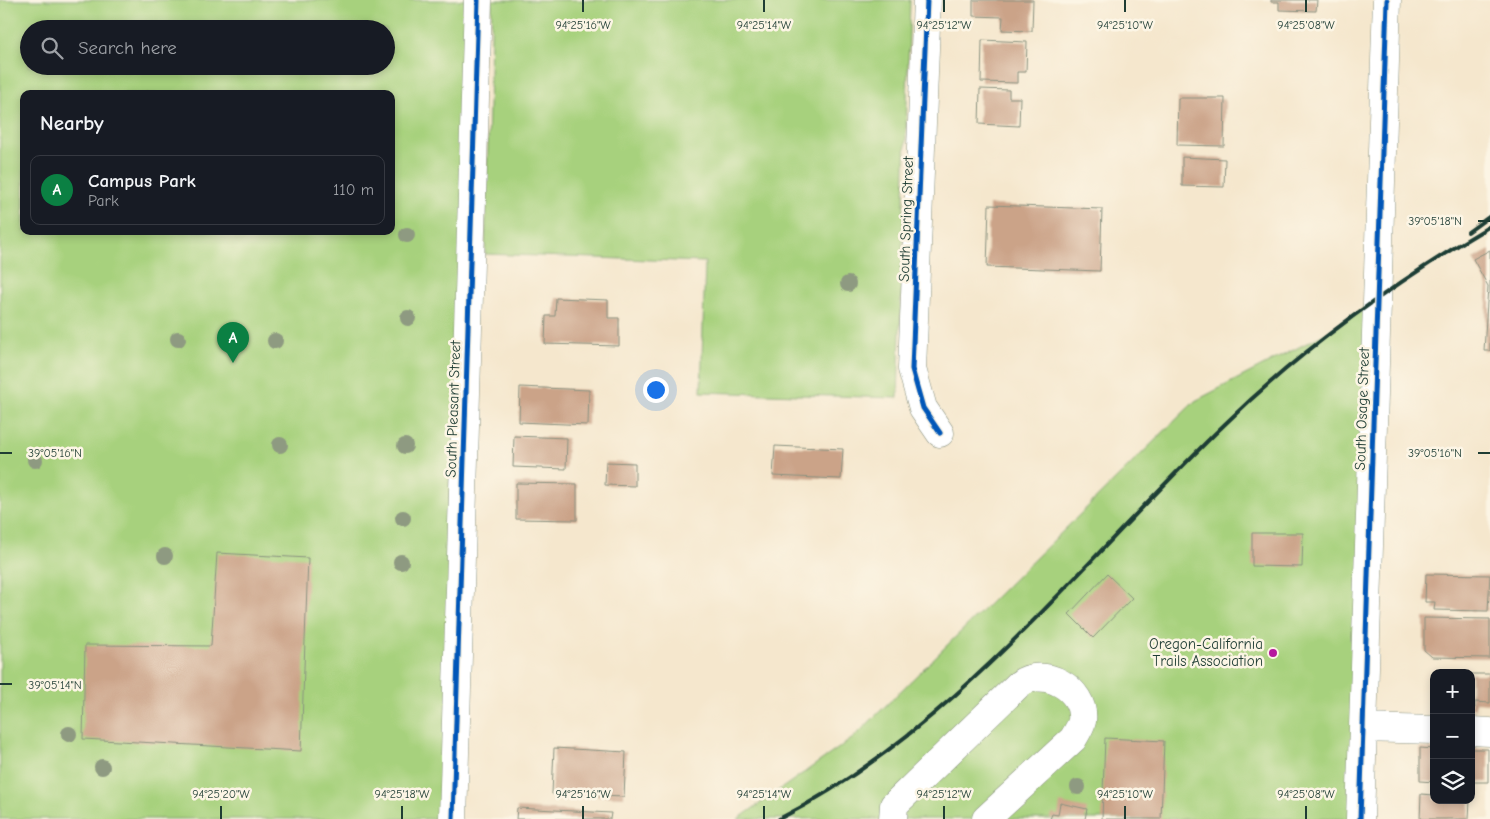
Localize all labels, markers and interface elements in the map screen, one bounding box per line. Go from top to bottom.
text: 94°25'16"W [555,18,611,32]
text: 94°25'14"W [737,18,792,32]
text: 94°25'12"W [916,18,972,32]
text: 94°25'10"W [1097,18,1154,32]
text: 94°25'08"W [1277,18,1335,32]
search box [20,20,395,75]
icon: search [38,34,66,62]
text: Search here [78,37,177,59]
text: Nearby [40,111,104,135]
street label: South Spring Street [895,155,917,282]
text: Campus Park [88,170,196,192]
text: A [53,181,61,199]
text: 110 m [333,181,374,199]
text: Park [88,192,119,210]
text: 39°05'18"N [1408,214,1462,228]
pin: A [217,322,249,363]
street label: South Pleasant Street [442,339,464,478]
street label: South Osage Street [1351,347,1373,471]
your location [643,377,669,403]
text: 39°05'16"N [28,446,82,460]
text: 39°05'16"N [1408,446,1462,460]
place label: Oregon-California Trails Association [1149,635,1263,670]
marker: Oregon-California Trails Association [1267,647,1279,659]
map controls [1430,669,1475,804]
button: + [1430,669,1475,714]
text: 39°05'14"N [28,678,82,692]
button: − [1430,714,1475,759]
button: layers [1430,759,1475,804]
text: 94°25'20"W [192,787,250,801]
text: 94°25'18"W [375,787,430,801]
text: 94°25'16"W [555,787,611,801]
text: 94°25'14"W [737,787,792,801]
text: 94°25'12"W [916,787,972,801]
text: 94°25'10"W [1097,787,1154,801]
text: 94°25'08"W [1277,787,1335,801]

